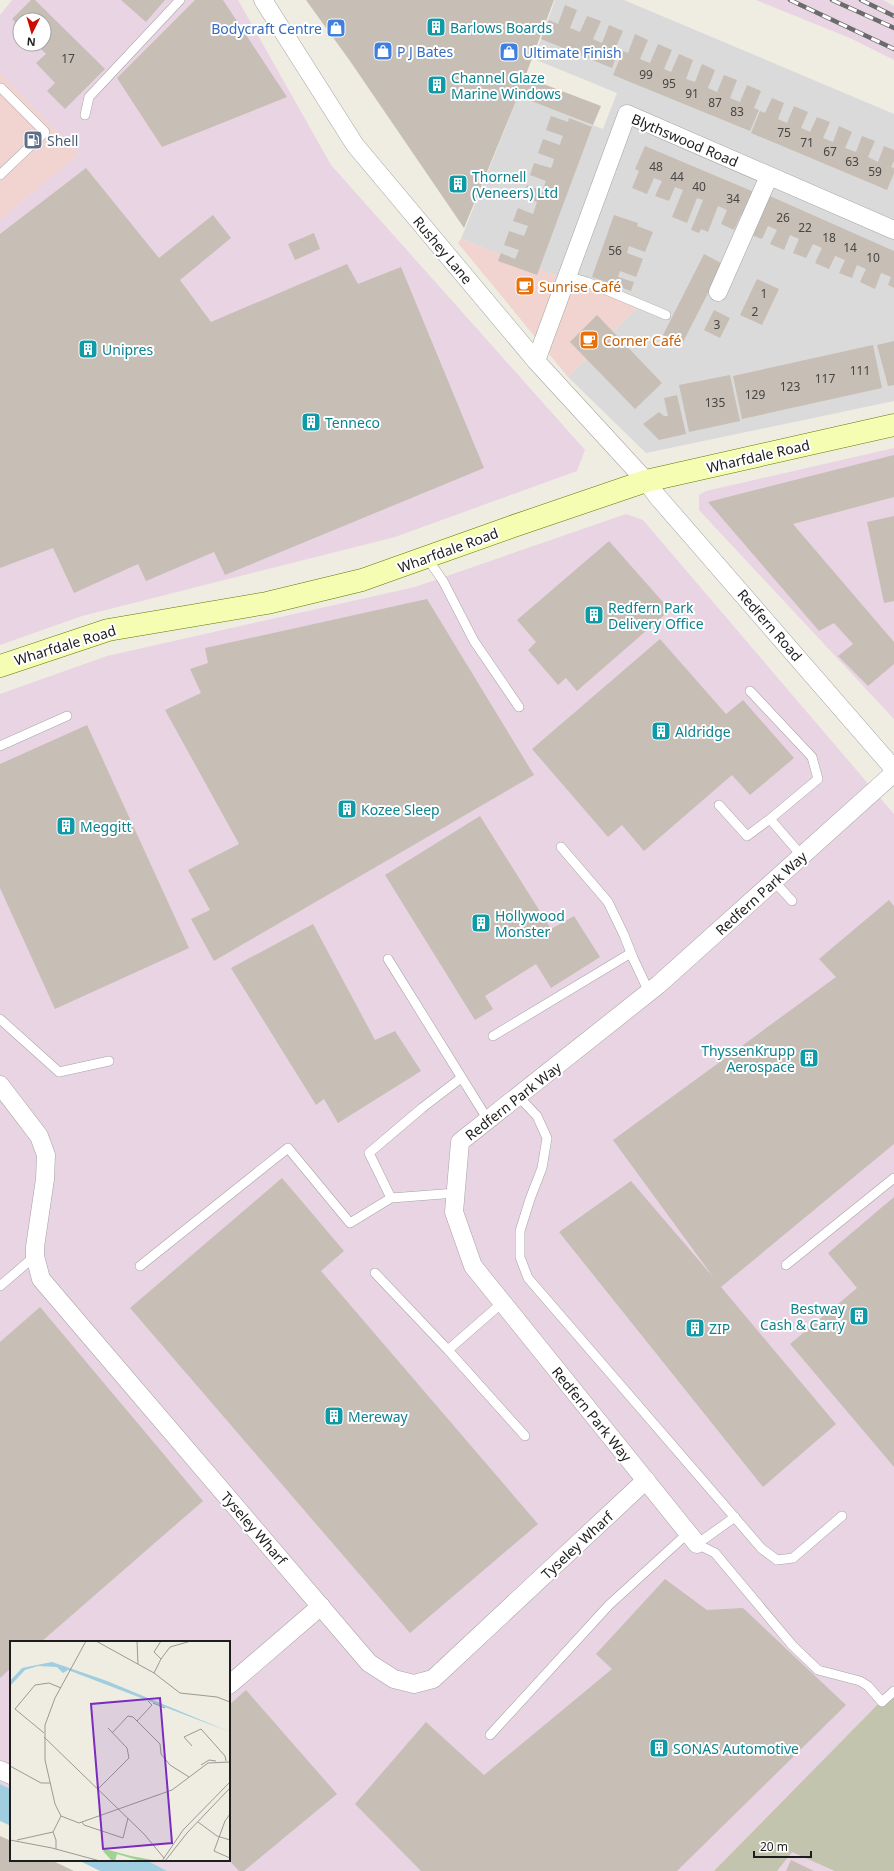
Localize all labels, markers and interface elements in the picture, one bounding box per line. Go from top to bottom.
north arrow [12,12,52,52]
building icon: Barlows Boards [425,16,447,38]
shop icon: Bodycraft Centre [325,17,347,39]
place label: Barlows Boards [450,18,552,37]
place label: Bodycraft Centre [211,19,322,38]
text: N [26,35,36,50]
shop icon: P J Bates [372,40,394,62]
shop icon: Ultimate Finish [498,41,520,63]
place label: P J Bates [397,42,453,61]
place label: Ultimate Finish [523,43,622,62]
house number: 17 [61,50,75,67]
house number: 99 [639,66,653,83]
place label: Channel Glaze Marine Windows [451,68,561,103]
building icon: Channel Glaze Marine Windows [426,74,448,96]
house number: 95 [662,75,676,92]
house number: 91 [685,85,699,102]
house number: 87 [708,94,722,111]
house number: 83 [730,103,744,120]
street label: Blythswood Road [629,109,741,171]
house number: 75 [777,124,791,141]
fuel station icon: Shell [22,129,44,151]
place label: Shell [47,131,78,150]
house number: 71 [800,134,814,151]
house number: 67 [823,143,837,160]
house number: 63 [845,153,859,170]
house number: 48 [649,158,663,175]
house number: 59 [868,163,882,180]
place label: Thornell (Veneers) Ltd [472,167,558,202]
house number: 44 [670,168,684,185]
building icon: Thornell (Veneers) Ltd [447,173,469,195]
house number: 40 [692,178,706,195]
house number: 34 [726,190,740,207]
house number: 26 [776,209,790,226]
street label: Rushey Lane [409,212,477,288]
house number: 22 [798,219,812,236]
house number: 18 [822,229,836,246]
house number: 14 [843,239,857,256]
house number: 56 [608,242,622,259]
house number: 10 [866,249,880,266]
cafe icon: Sunrise Café [514,275,536,297]
place label: Sunrise Café [539,277,621,296]
house number: 1 [761,285,767,302]
house number: 2 [752,303,759,320]
house number: 3 [714,316,721,333]
cafe icon: Corner Café [578,329,600,351]
place label: Corner Café [603,331,682,350]
building icon: Unipres [77,338,99,360]
place label: Unipres [102,340,154,359]
house number: 111 [850,362,870,379]
house number: 117 [815,370,835,387]
house number: 123 [780,378,800,395]
house number: 129 [745,386,765,403]
house number: 135 [705,394,725,411]
building icon: Tenneco [300,411,322,433]
place label: Tenneco [325,413,380,432]
street label: Wharfdale Road [705,435,811,477]
street label: Wharfdale Road [395,523,501,577]
street label: Redfern Road [733,585,807,665]
place label: Redfern Park Delivery Office [608,598,704,633]
building icon: Redfern Park Delivery Office [583,604,605,626]
street label: Wharfdale Road [12,621,118,669]
building icon: Aldridge [650,720,672,742]
place label: Aldridge [675,722,731,741]
building icon: Kozee Sleep [336,798,358,820]
place label: Kozee Sleep [361,800,440,819]
building icon: Meggitt [55,815,77,837]
place label: Meggitt [80,817,132,836]
street label: Redfern Park Way [711,846,811,939]
place label: Hollywood Monster [495,906,565,941]
building icon: Hollywood Monster [470,912,492,934]
place label: ThyssenKrupp Aerospace [701,1041,795,1076]
building icon: ThyssenKrupp Aerospace [798,1047,820,1069]
street label: Redfern Park Way [461,1057,566,1144]
place label: Bestway Cash & Carry [760,1299,846,1334]
building icon: Bestway Cash & Carry [848,1305,870,1327]
building icon: ZIP [684,1317,706,1339]
place label: ZIP [709,1319,730,1338]
street label: Redfern Park Way [548,1363,637,1466]
building icon: Mereway [323,1405,345,1427]
place label: Mereway [348,1407,409,1426]
street label: Tyseley Wharf [217,1487,292,1570]
street label: Tyseley Wharf [537,1506,618,1583]
inset map [10,1641,230,1861]
building icon: SONAS Automotive [648,1737,670,1759]
place label: SONAS Automotive [673,1739,799,1758]
scale bar [754,1833,811,1859]
text: 20 m [760,1838,788,1855]

